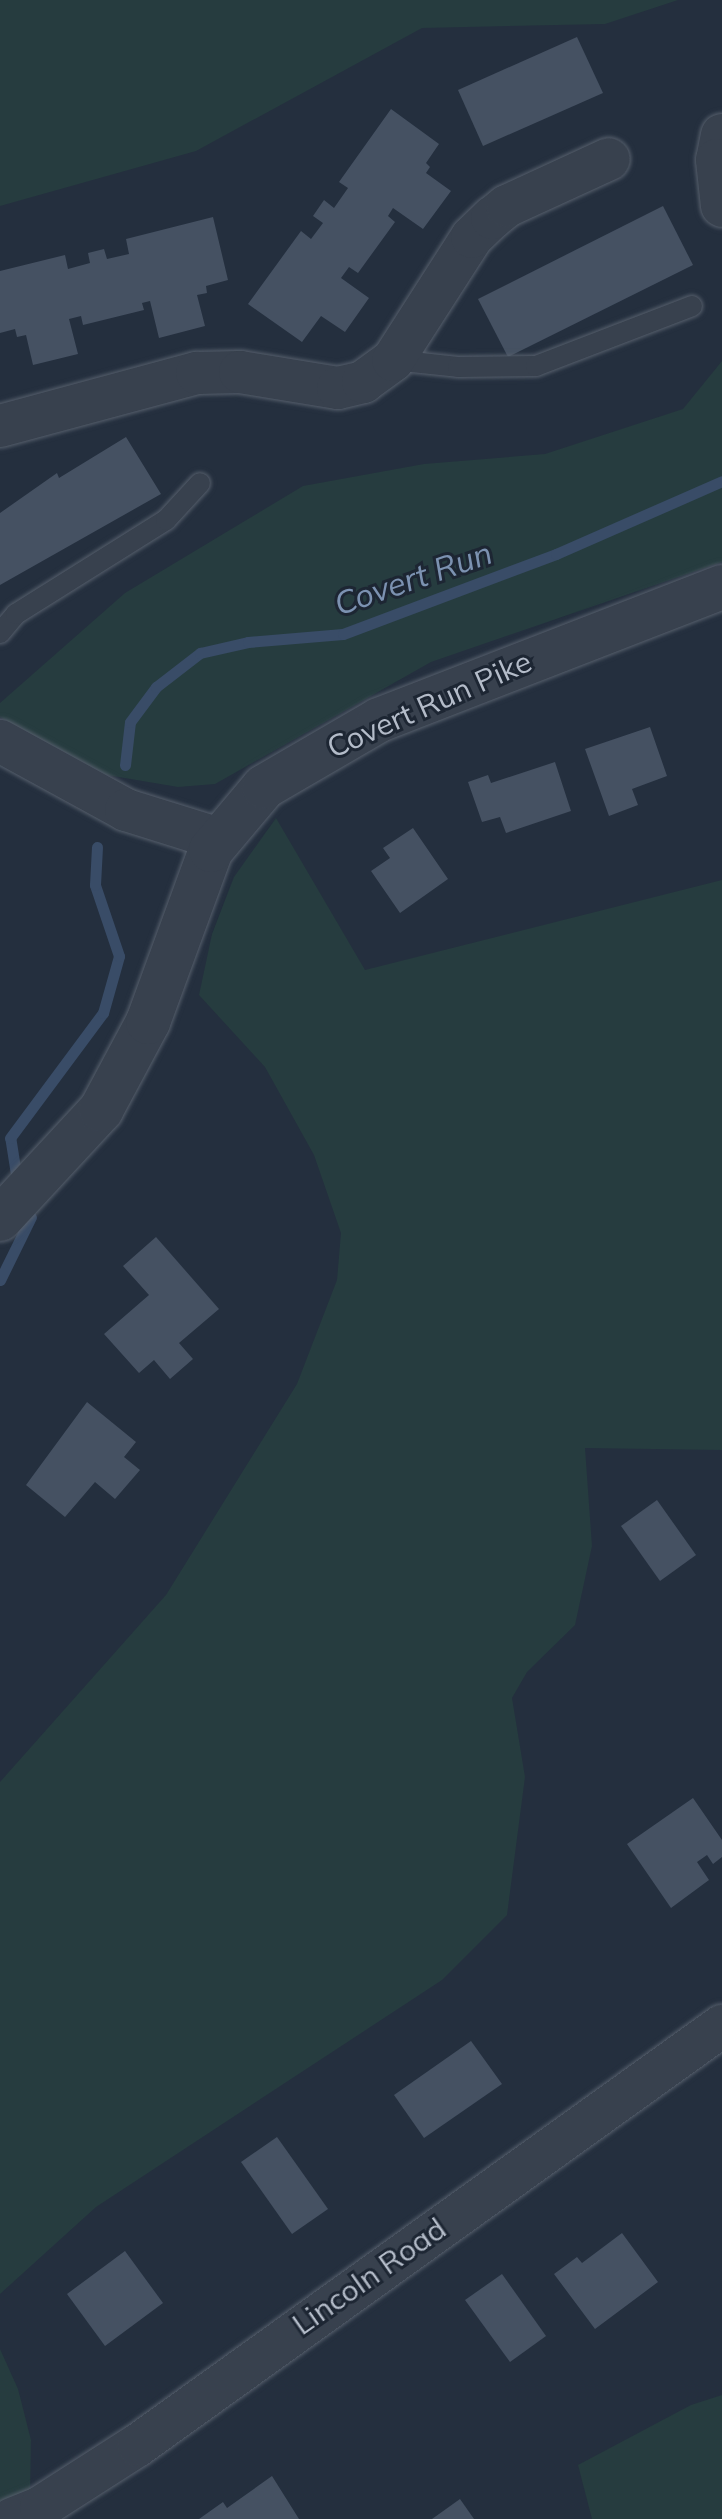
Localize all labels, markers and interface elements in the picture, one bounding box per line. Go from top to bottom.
water label: Covert Run [329,533,497,623]
street label: Covert Run Pike [321,643,537,765]
street label: Lincoln Road [285,2210,453,2342]

